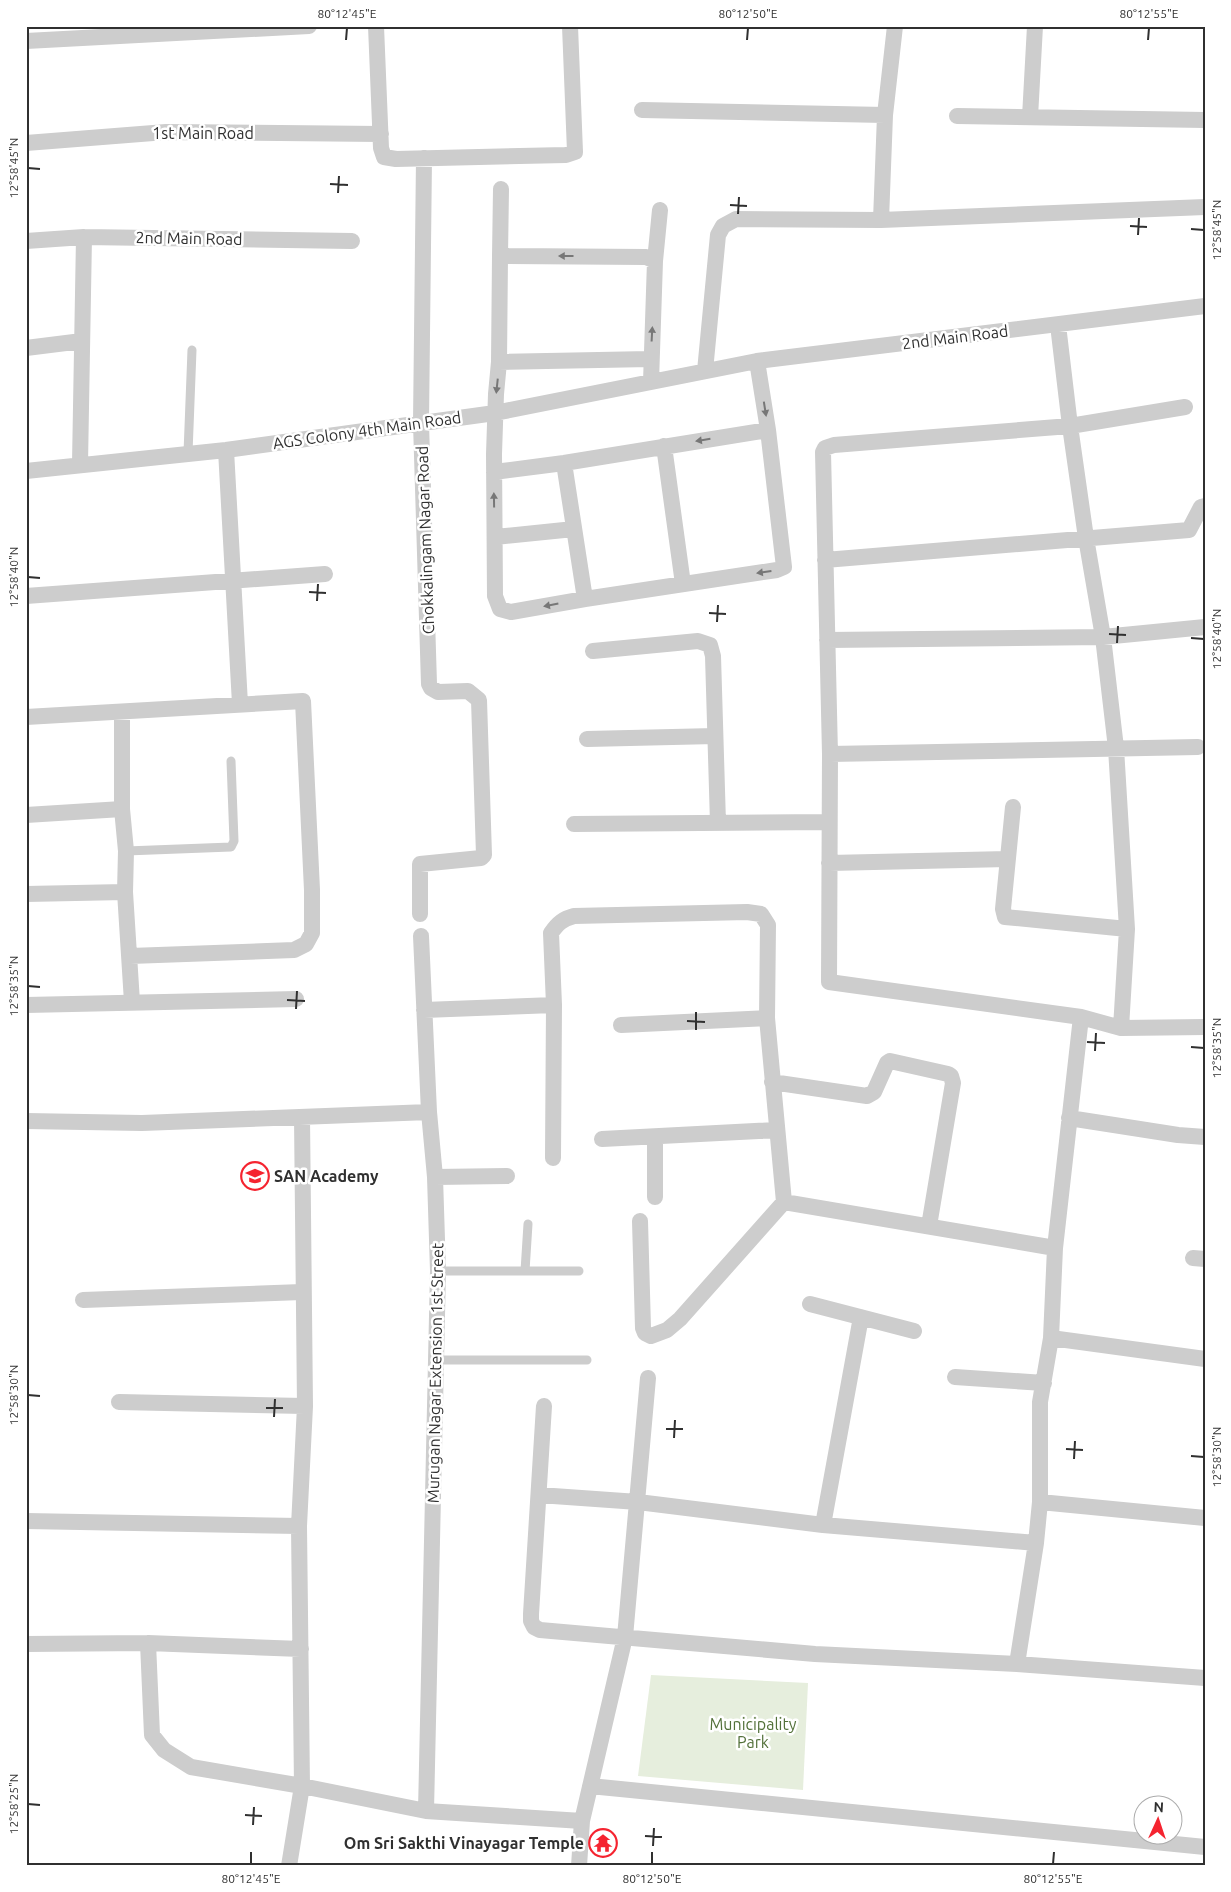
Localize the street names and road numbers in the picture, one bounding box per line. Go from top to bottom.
street label: 1st Main Road [152,124,254,142]
street label: 2nd Main Road [135,228,243,248]
street label: 2nd Main Road [901,322,1009,352]
street label: AGS Colony 4th Main Road [272,408,462,452]
street label: Chokkalingam Nagar Road [413,446,437,634]
street label: Murugan Nagar Extension 1st Street [424,1242,446,1503]

